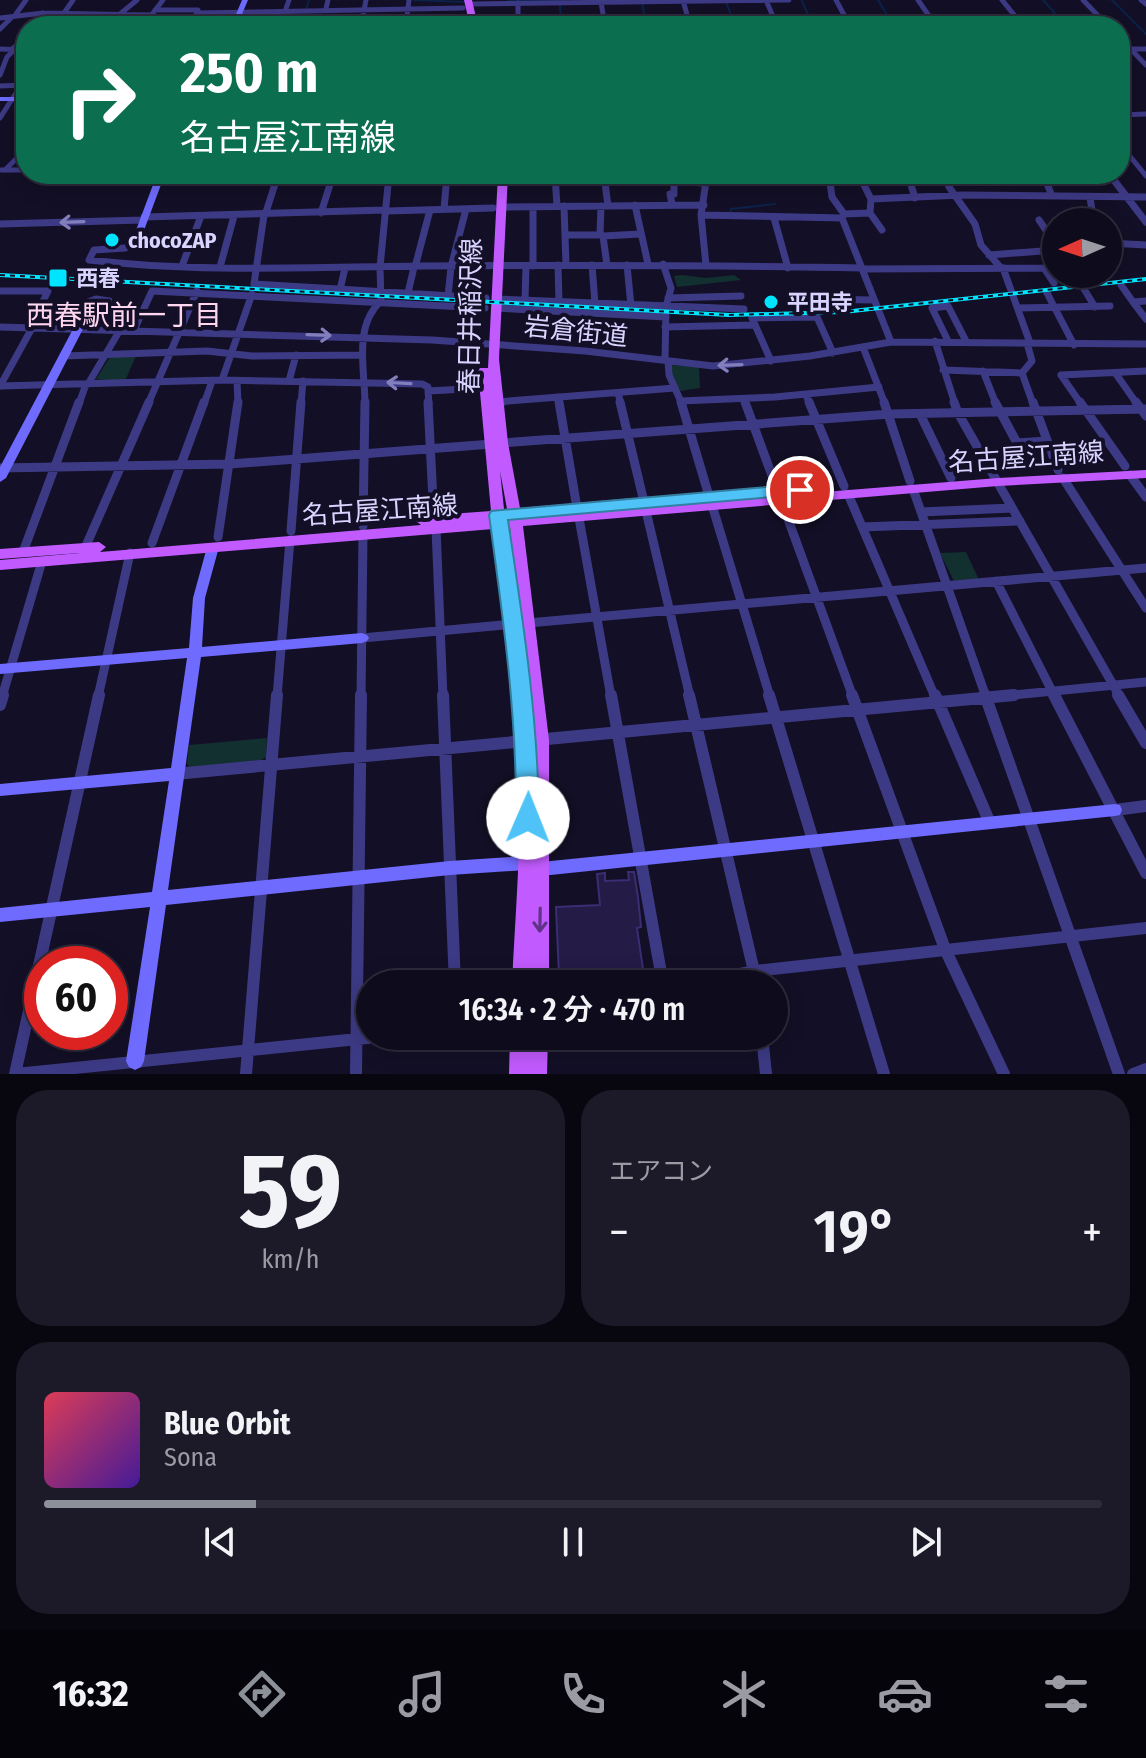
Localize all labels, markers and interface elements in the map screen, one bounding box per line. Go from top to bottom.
text: 250 m [180,40,318,107]
icon: right [48,48,152,152]
text: 名古屋江南線 [180,116,396,160]
north arrow [1042,208,1122,288]
map controls [1042,208,1122,288]
one-way arrow [59,214,86,229]
place label: chocoZAP [128,227,217,254]
marker: chocoZAP [103,231,121,249]
street label: 春日井稲沢線 [454,238,487,394]
place label: 西春 [76,265,120,292]
marker: 西春 [47,267,69,289]
place label: 平田寺 [787,289,853,316]
marker: 平田寺 [762,293,780,311]
district label: 西春駅前一丁目 [26,299,222,332]
street label: 岩倉街道 [523,311,629,352]
one-way arrow [305,328,332,343]
one-way arrow [717,358,744,373]
one-way arrow [386,376,413,391]
street label: 名古屋江南線 [947,437,1105,478]
pin [766,456,834,524]
icon: arrive [778,468,822,512]
street label: 名古屋江南線 [301,490,459,531]
position arrow [486,776,570,860]
one-way arrow [533,906,548,933]
speed limit sign: 60 [24,946,128,1050]
text: 16:34 · 2 分 · 470 m [459,992,685,1028]
text: 59 [239,1129,342,1254]
text: エアコン [609,1156,713,1187]
text: 19° [814,1196,897,1268]
text: − [609,1206,629,1259]
text: + [1082,1206,1102,1259]
text: km/h [262,1244,319,1275]
text: Blue Orbit [164,1406,290,1442]
text: Sona [164,1442,217,1473]
icon: previous [198,1520,242,1564]
icon: pause [551,1520,595,1564]
icon: next [904,1520,948,1564]
icon: directions [234,1666,290,1722]
icon: music [394,1666,450,1722]
icon: phone [555,1666,611,1722]
icon: climate [716,1666,772,1722]
icon: car [877,1666,933,1722]
icon: filters [1038,1666,1094,1722]
text: 16:32 [52,1672,129,1716]

